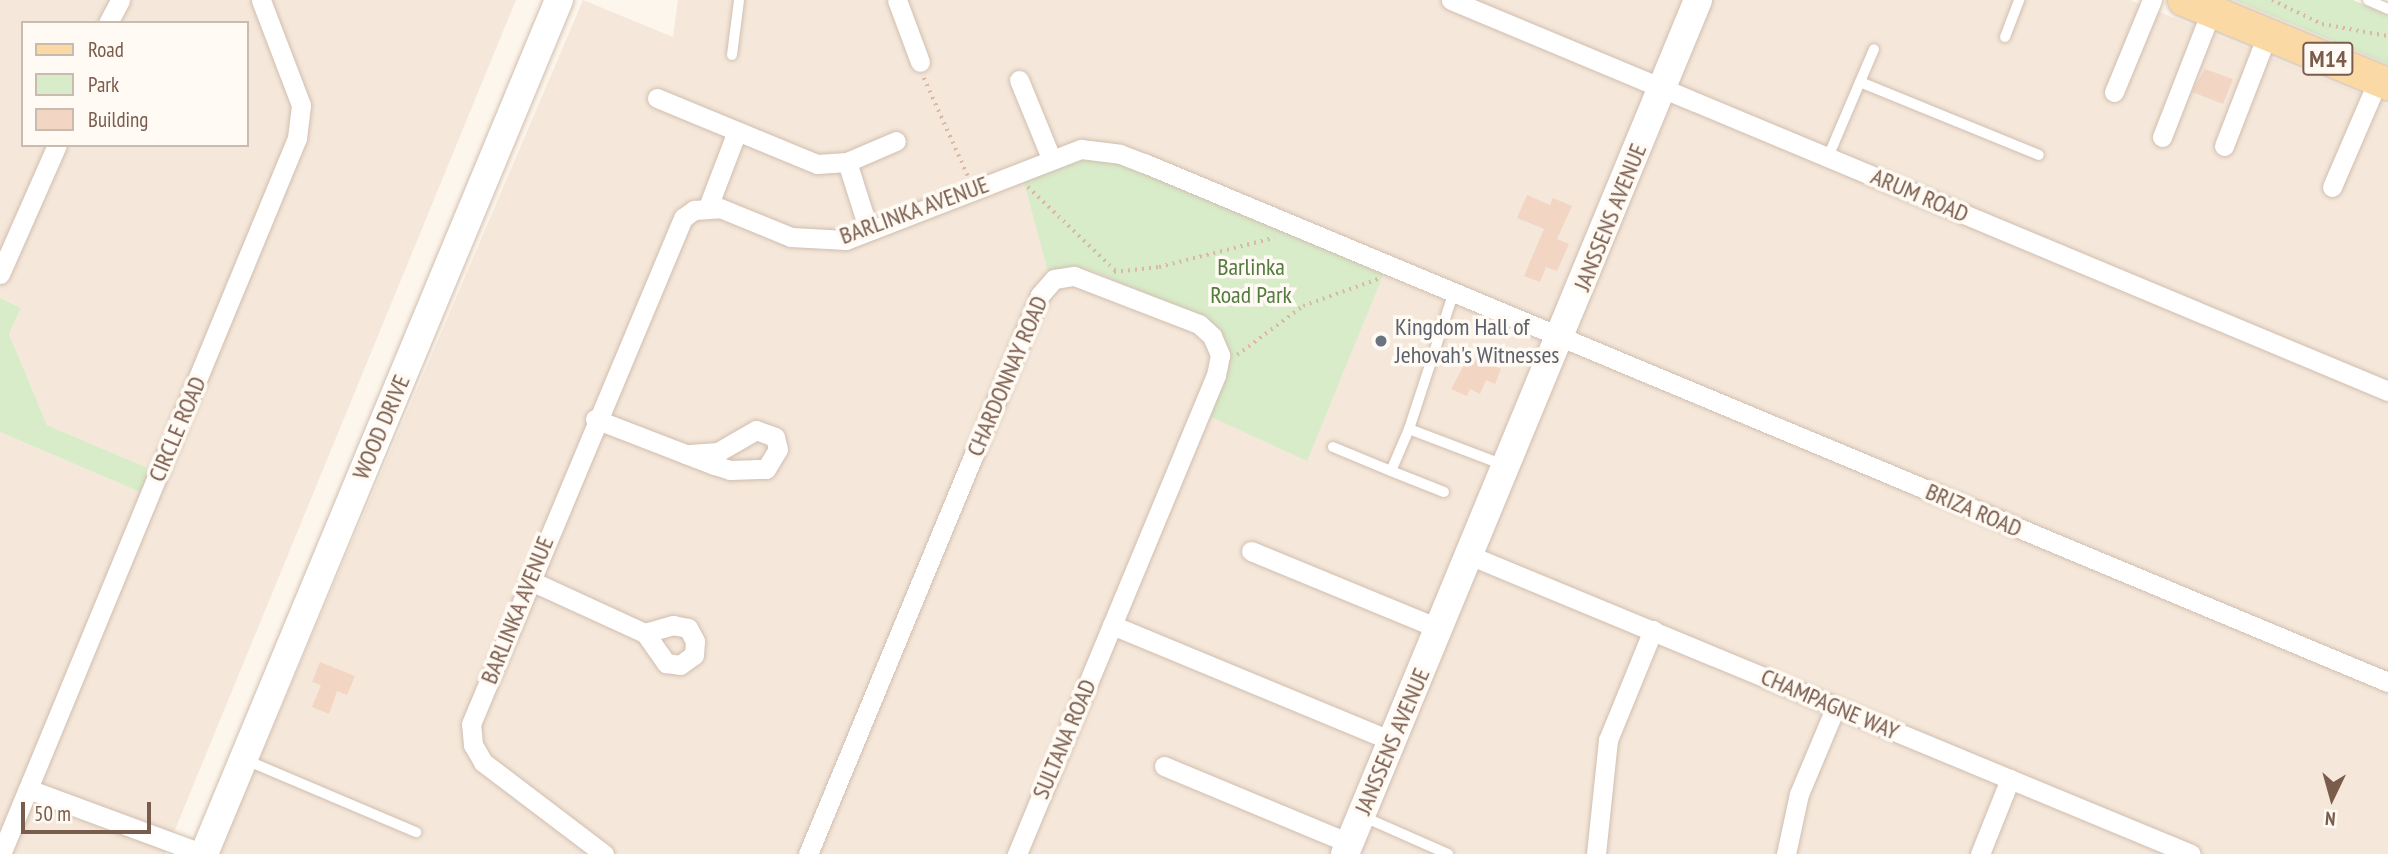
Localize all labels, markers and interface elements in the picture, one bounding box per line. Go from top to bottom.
legend [21,21,248,147]
text: Road [88,36,124,63]
road number: M14 [2302,40,2354,78]
text: Park [88,71,119,98]
text: Building [88,106,148,133]
street label: JANSSENS AVENUE [1567,139,1653,295]
street label: ARUM ROAD [1867,162,1973,228]
street label: BARLINKA AVENUE [835,169,993,251]
park label: Barlinka Road Park [1210,253,1292,309]
street label: CHARDONNAY ROAD [960,291,1054,461]
place label: Kingdom Hall of Jehovah's Witnesses [1395,313,1560,369]
marker: Kingdom Hall of Jehovah's Witnesses [1373,333,1389,349]
street label: WOOD DRIVE [346,370,416,484]
street label: CIRCLE ROAD [142,372,212,486]
street label: BRIZA ROAD [1921,477,2027,543]
street label: BARLINKA AVENUE [474,531,560,689]
street label: CHAMPAGNE WAY [1757,662,1903,746]
street label: JANSSENS AVENUE [1348,663,1436,819]
street label: SULTANA ROAD [1026,674,1102,804]
north arrow [2297,763,2367,833]
scale bar [24,788,154,832]
text: 50 m [34,800,71,827]
text: N [2324,807,2336,831]

